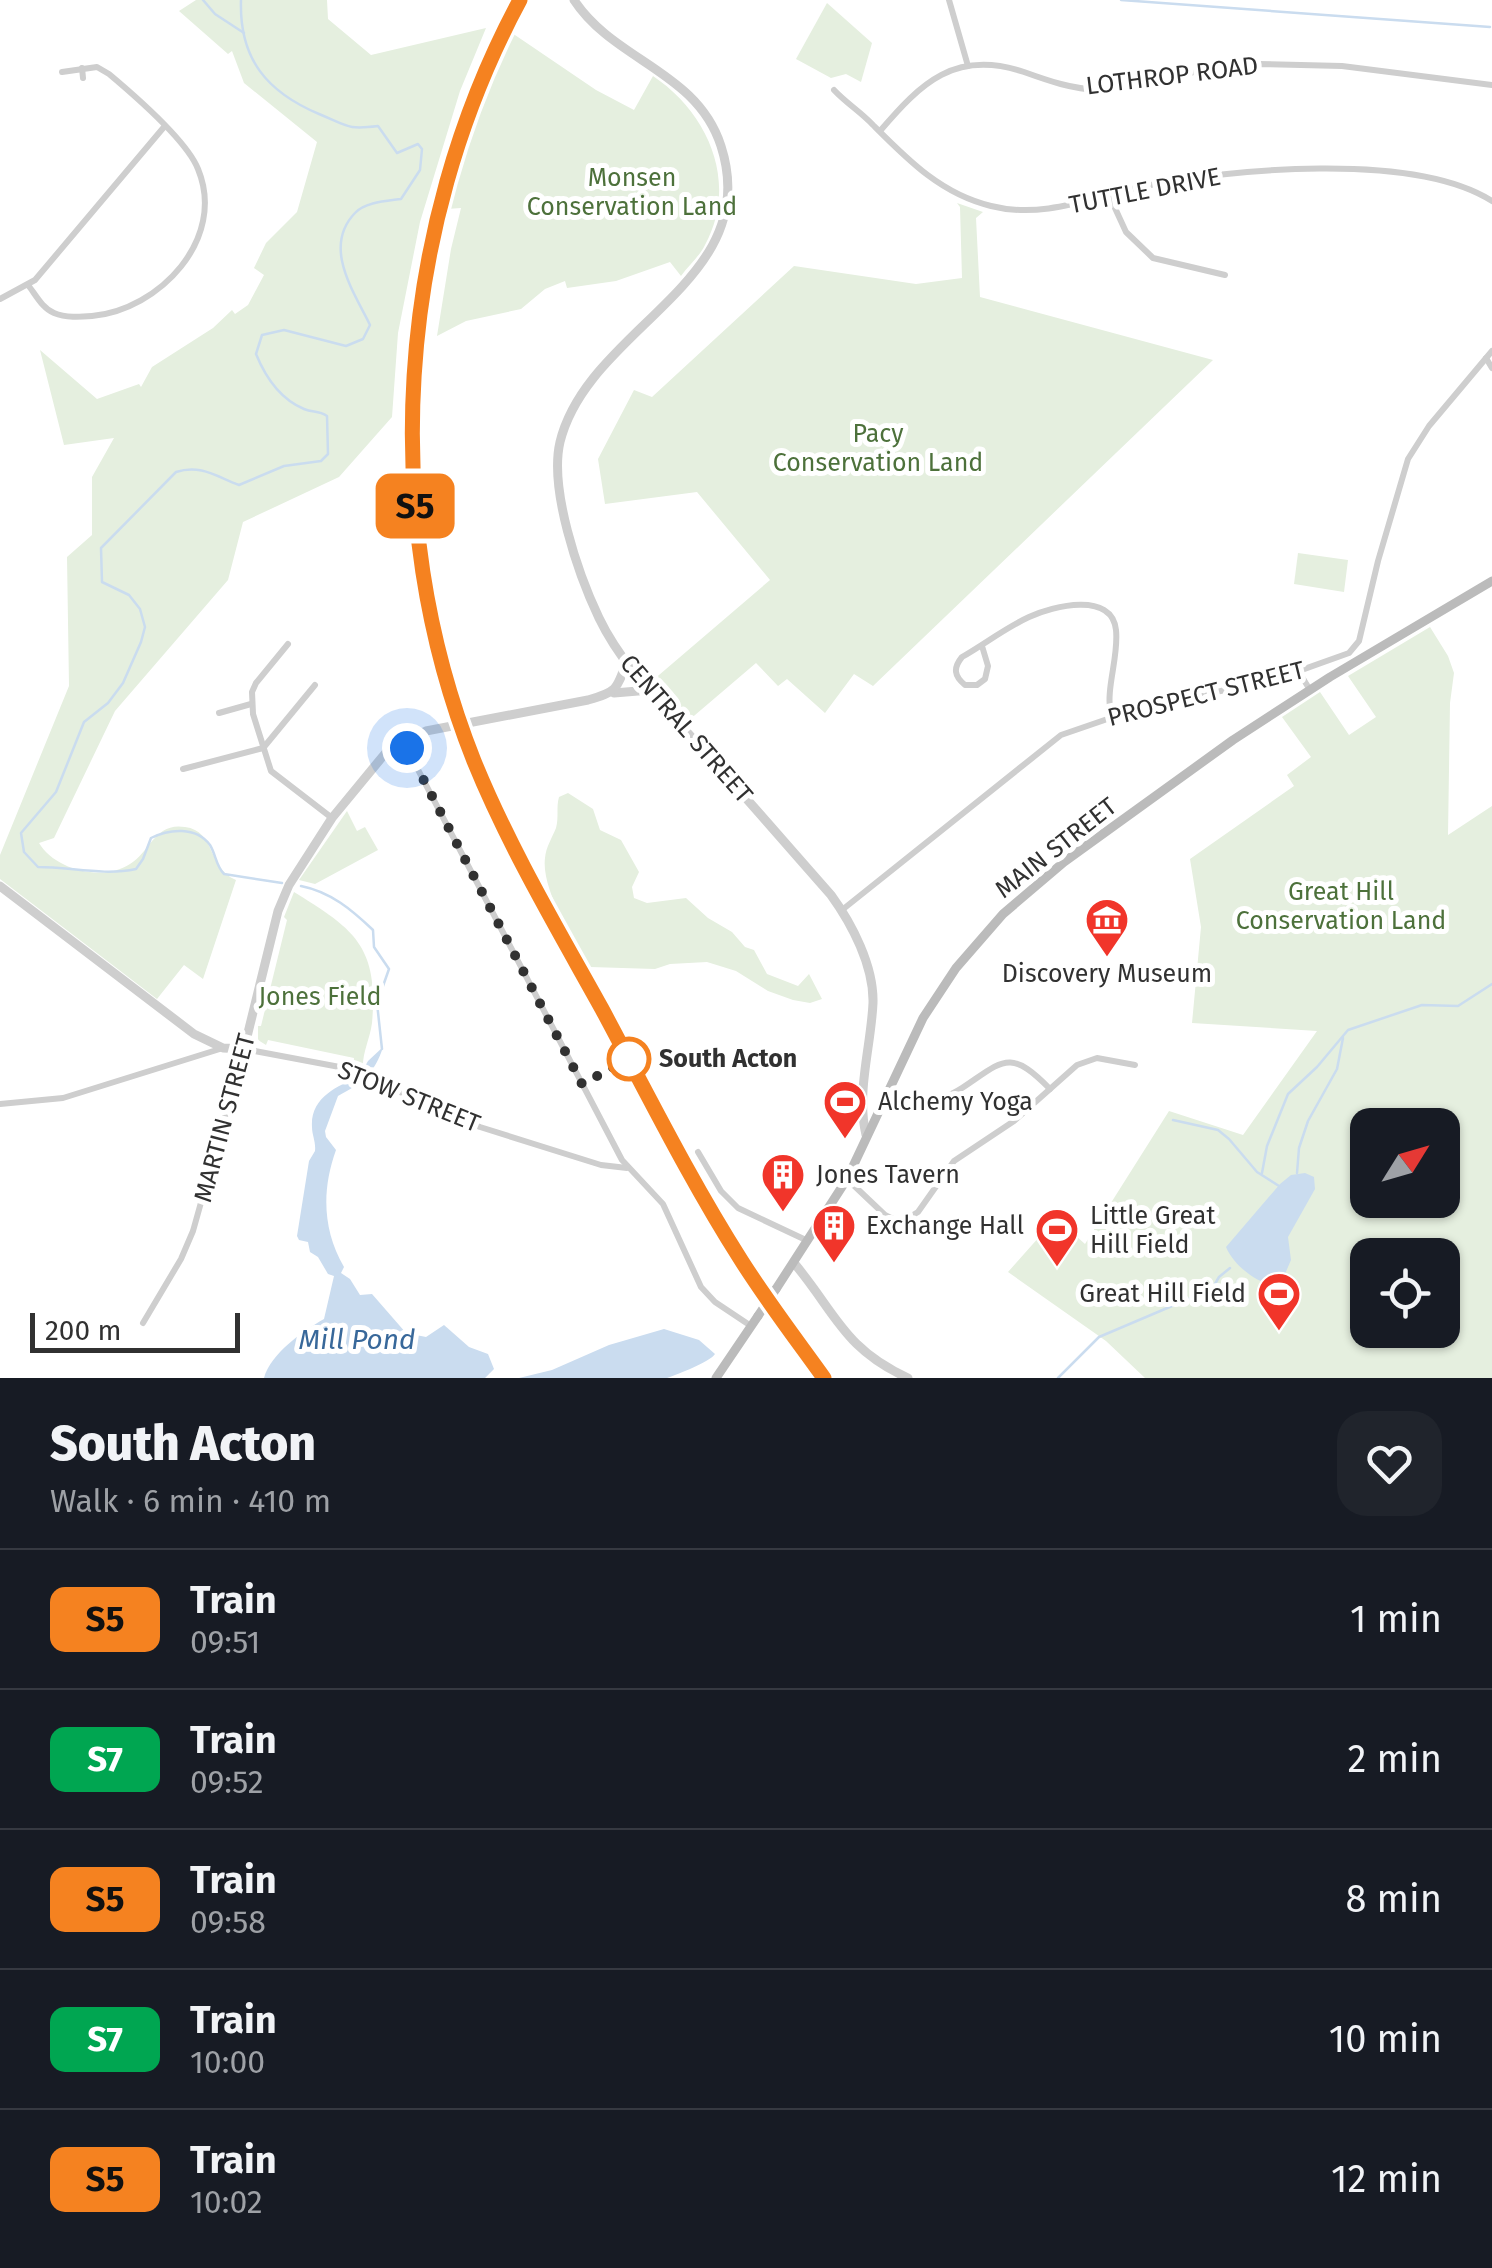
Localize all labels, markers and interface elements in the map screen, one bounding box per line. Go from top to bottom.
street label: LOTHROP ROAD [1084,51,1260,101]
street label: TUTTLE DRIVE [1067,162,1223,220]
park label: Monsen Conservation Land [527,163,737,222]
park label: Pacy Conservation Land [773,419,983,478]
line badge: S5 [370,474,460,538]
text: S5 [396,485,434,527]
street label: CENTRAL STREET [613,649,759,809]
street label: PROSPECT STREET [1104,655,1308,733]
your location [382,723,432,773]
street label: MAIN STREET [989,791,1123,905]
park label: Great Hill Conservation Land [1236,877,1446,936]
museum icon: Discovery Museum [1084,897,1130,958]
place label: Discovery Museum [1002,959,1212,989]
park label: Jones Field [258,982,382,1012]
street label: MARTIN STREET [188,1030,262,1206]
marker: South Acton [608,1038,650,1080]
place label: South Acton [659,1044,797,1074]
street label: STOW STREET [334,1055,484,1139]
sports icon: Alchemy Yoga [822,1079,868,1140]
place label: Alchemy Yoga [878,1087,1033,1117]
north arrow [1350,1108,1460,1218]
map controls [1350,1108,1460,1348]
building icon: Jones Tavern [760,1152,806,1213]
place label: Jones Tavern [816,1160,960,1190]
place label: Little Great Hill Field [1090,1201,1216,1260]
building icon: Exchange Hall [811,1203,857,1264]
sports icon: Little Great Hill Field [1034,1207,1080,1268]
place label: Exchange Hall [866,1211,1024,1241]
button: locate [1350,1238,1460,1348]
sports icon: Great Hill Field [1256,1271,1302,1332]
place label: Great Hill Field [1079,1279,1246,1309]
scale bar [30,1308,240,1352]
text: 200 m [45,1314,122,1347]
water label: Mill Pond [299,1323,415,1356]
button: heart [1337,1411,1442,1516]
text: South Acton [50,1415,316,1473]
text: Walk · 6 min · 410 m [50,1482,331,1520]
text: Train [190,1577,277,1623]
text: 1 min [1350,1596,1442,1642]
text: S5 [86,1598,124,1640]
text: 09:51 [190,1623,260,1661]
text: Train [190,1717,277,1763]
text: 2 min [1348,1736,1442,1782]
text: S7 [87,1738,123,1780]
text: 09:52 [190,1763,264,1801]
text: Train [190,1857,277,1903]
text: 8 min [1345,1876,1442,1922]
text: S5 [86,1878,124,1920]
text: 09:58 [190,1903,266,1941]
text: Train [190,1997,277,2043]
text: 10 min [1329,2016,1442,2062]
text: S7 [87,2018,123,2060]
text: 10:00 [190,2043,265,2081]
text: Train [190,2137,277,2183]
text: 12 min [1331,2156,1442,2202]
text: S5 [86,2158,124,2200]
text: 10:02 [190,2183,263,2221]

